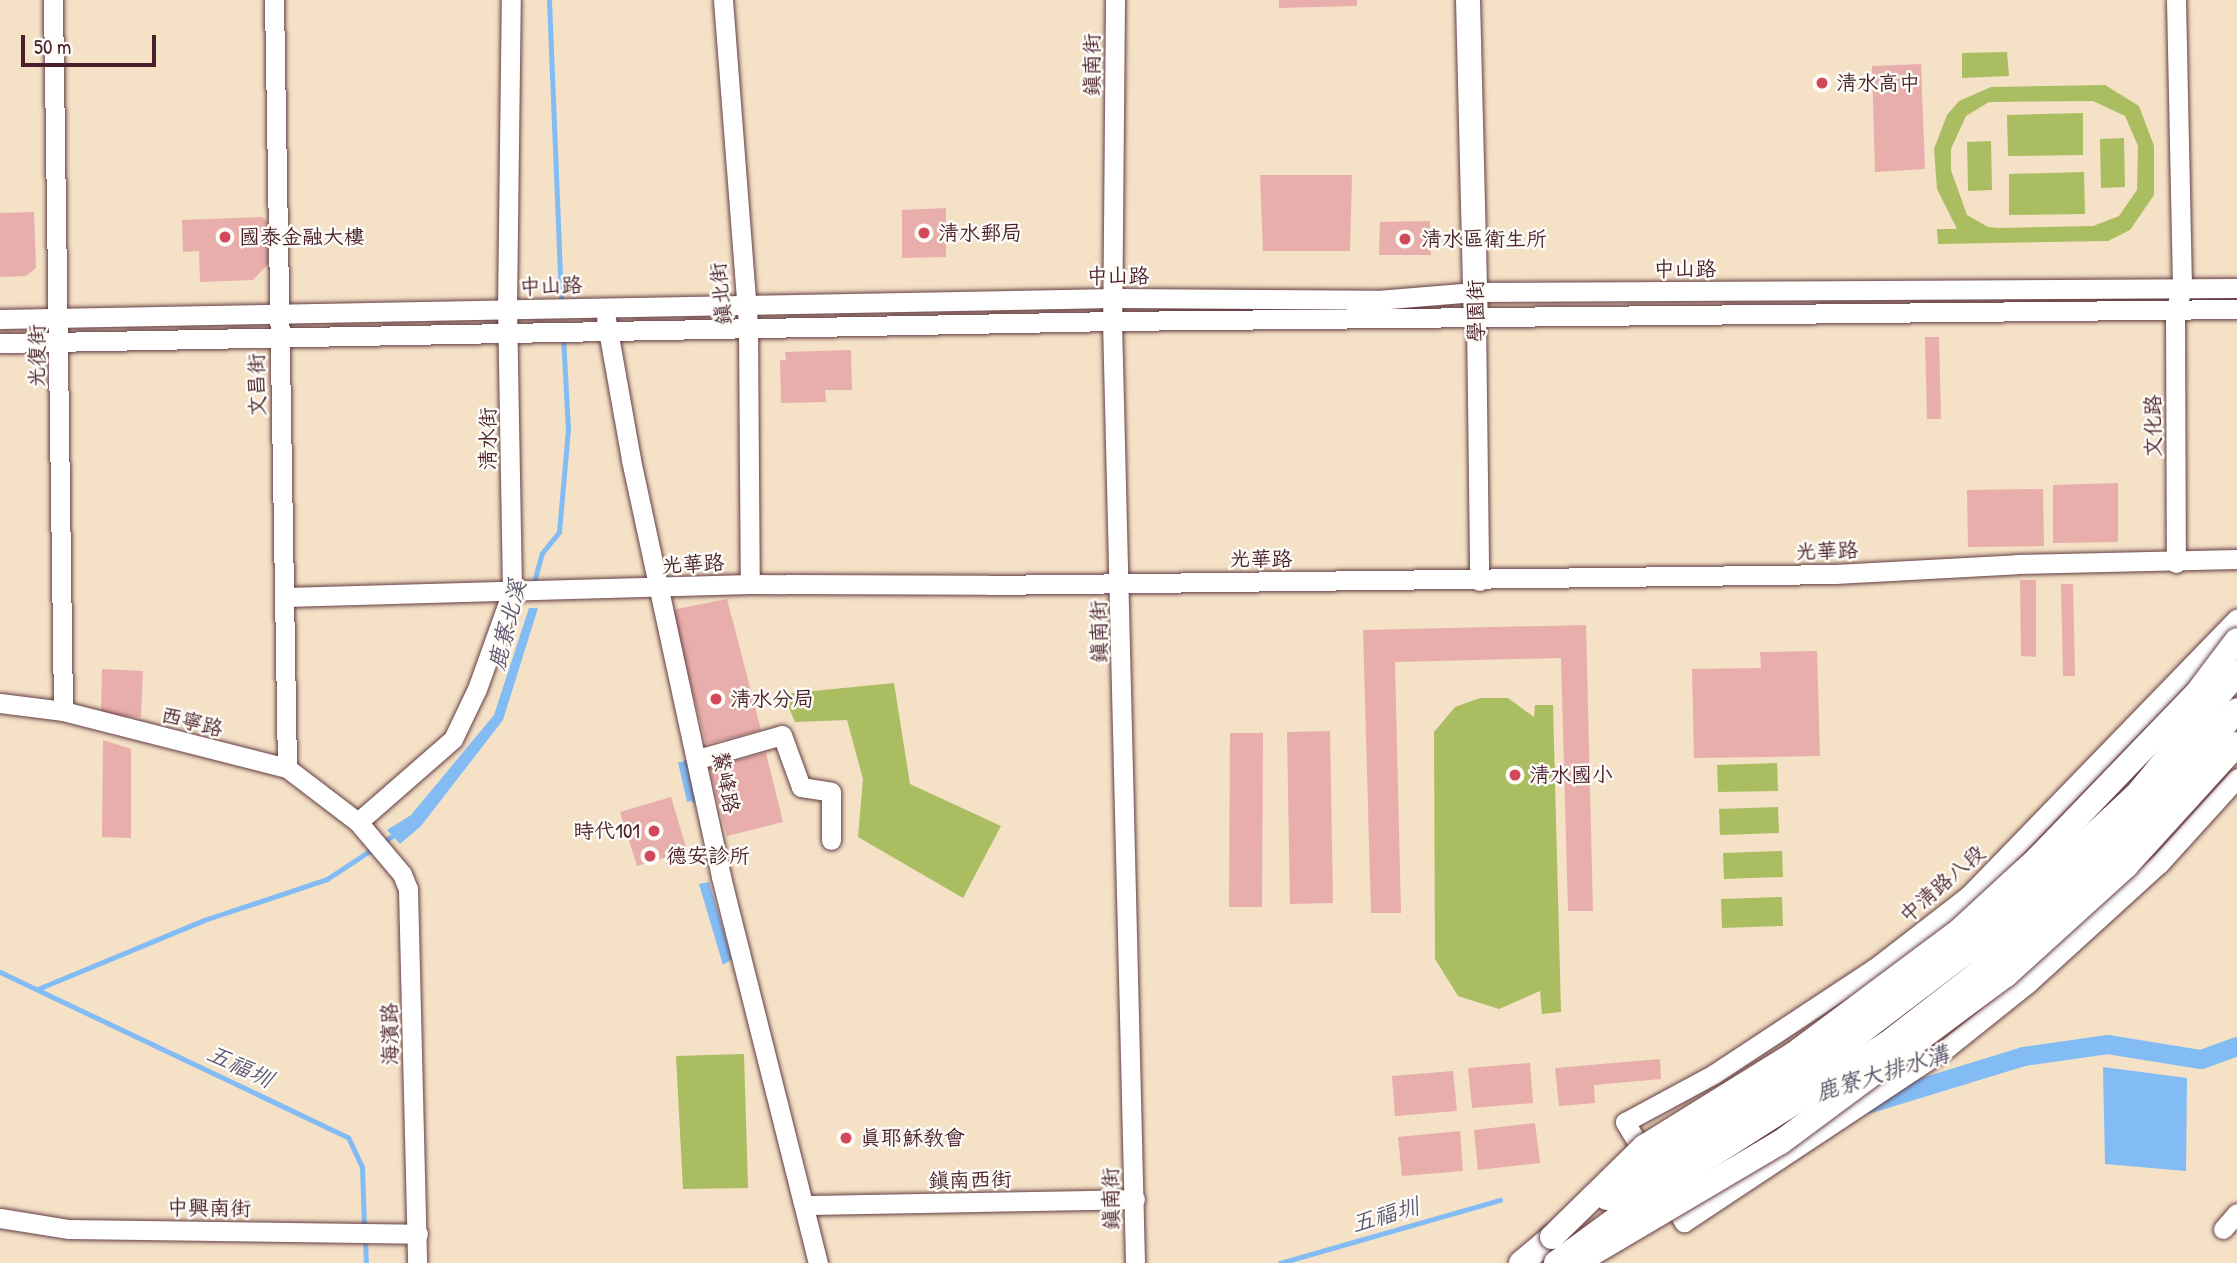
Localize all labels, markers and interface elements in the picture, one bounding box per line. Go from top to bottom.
scale bar [24,21,159,65]
text: 50 m [34,32,71,61]
street label: 鎮南街 [1079,34,1105,96]
place label: 清水高中 [1836,70,1920,96]
marker: 清水高中 [1814,75,1830,91]
place label: 清水郵局 [938,220,1022,246]
place label: 國泰金融大樓 [239,224,365,250]
marker: 清水郵局 [916,225,932,241]
place label: 清水區衛生所 [1421,226,1547,252]
marker: 國泰金融大樓 [217,229,233,245]
marker: 清水區衛生所 [1395,229,1415,249]
street label: 中山路 [1654,256,1716,282]
street label: 鎮北街 [705,261,737,327]
street label: 中山路 [1087,263,1149,289]
street label: 中山路 [519,272,583,300]
street label: 學園街 [1463,279,1489,343]
street label: 光復街 [24,325,50,387]
street label: 文昌街 [244,353,270,417]
street label: 文化路 [2140,395,2166,457]
street label: 清水街 [475,408,501,470]
street label: 光華路 [1795,537,1859,565]
street label: 光華路 [1230,546,1292,572]
street label: 光華路 [661,550,725,578]
water label: 鹿寮北溪 [482,577,532,673]
street label: 鎮南街 [1086,600,1112,664]
place label: 清水分局 [730,686,814,712]
marker: 清水分局 [708,691,724,707]
street label: 西寧路 [158,702,226,742]
street label: 鰲峰路 [708,749,744,815]
place label: 清水國小 [1529,762,1613,788]
marker: 清水國小 [1507,767,1523,783]
place label: 時代101 [573,818,640,844]
marker: 時代101 [646,823,662,839]
street label: 中清路八段 [1894,840,1990,928]
place label: 德安診所 [666,843,750,869]
marker: 德安診所 [640,846,660,866]
street label: 海濱路 [377,1002,403,1066]
water label: 五福圳 [203,1039,277,1093]
water label: 鹿寮大排水溝 [1812,1040,1952,1106]
place label: 真耶穌教會 [860,1125,965,1151]
marker: 真耶穌教會 [838,1130,854,1146]
street label: 鎮南西街 [928,1167,1012,1193]
street label: 鎮南街 [1098,1167,1124,1231]
water label: 五福圳 [1348,1192,1422,1238]
street label: 中興南街 [167,1195,251,1221]

